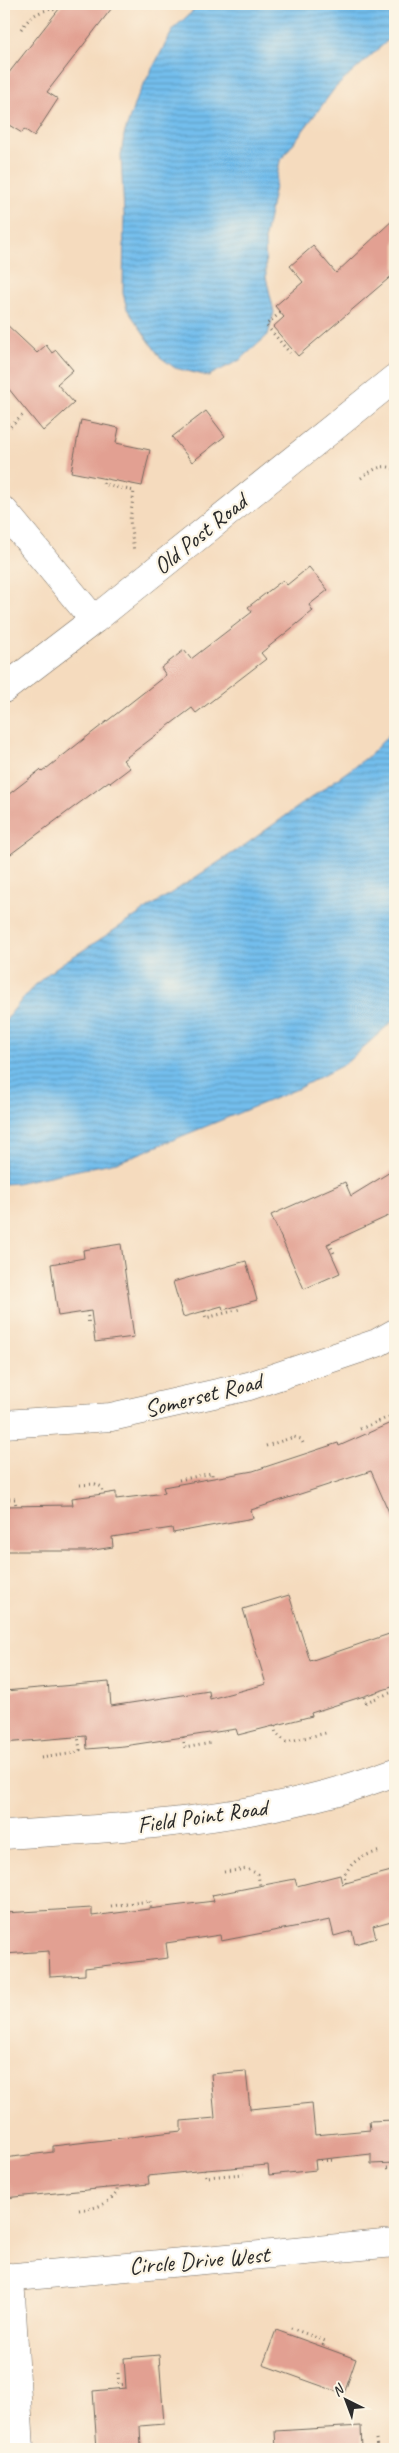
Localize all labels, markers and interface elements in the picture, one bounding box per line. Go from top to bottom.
street label: Old Post Road [147,485,256,581]
street label: Somerset Road [141,1365,268,1424]
street label: Field Point Road [135,1792,272,1840]
street label: Circle Drive West [128,2239,272,2281]
north arrow [322,2376,372,2426]
text: N [329,2380,348,2400]

